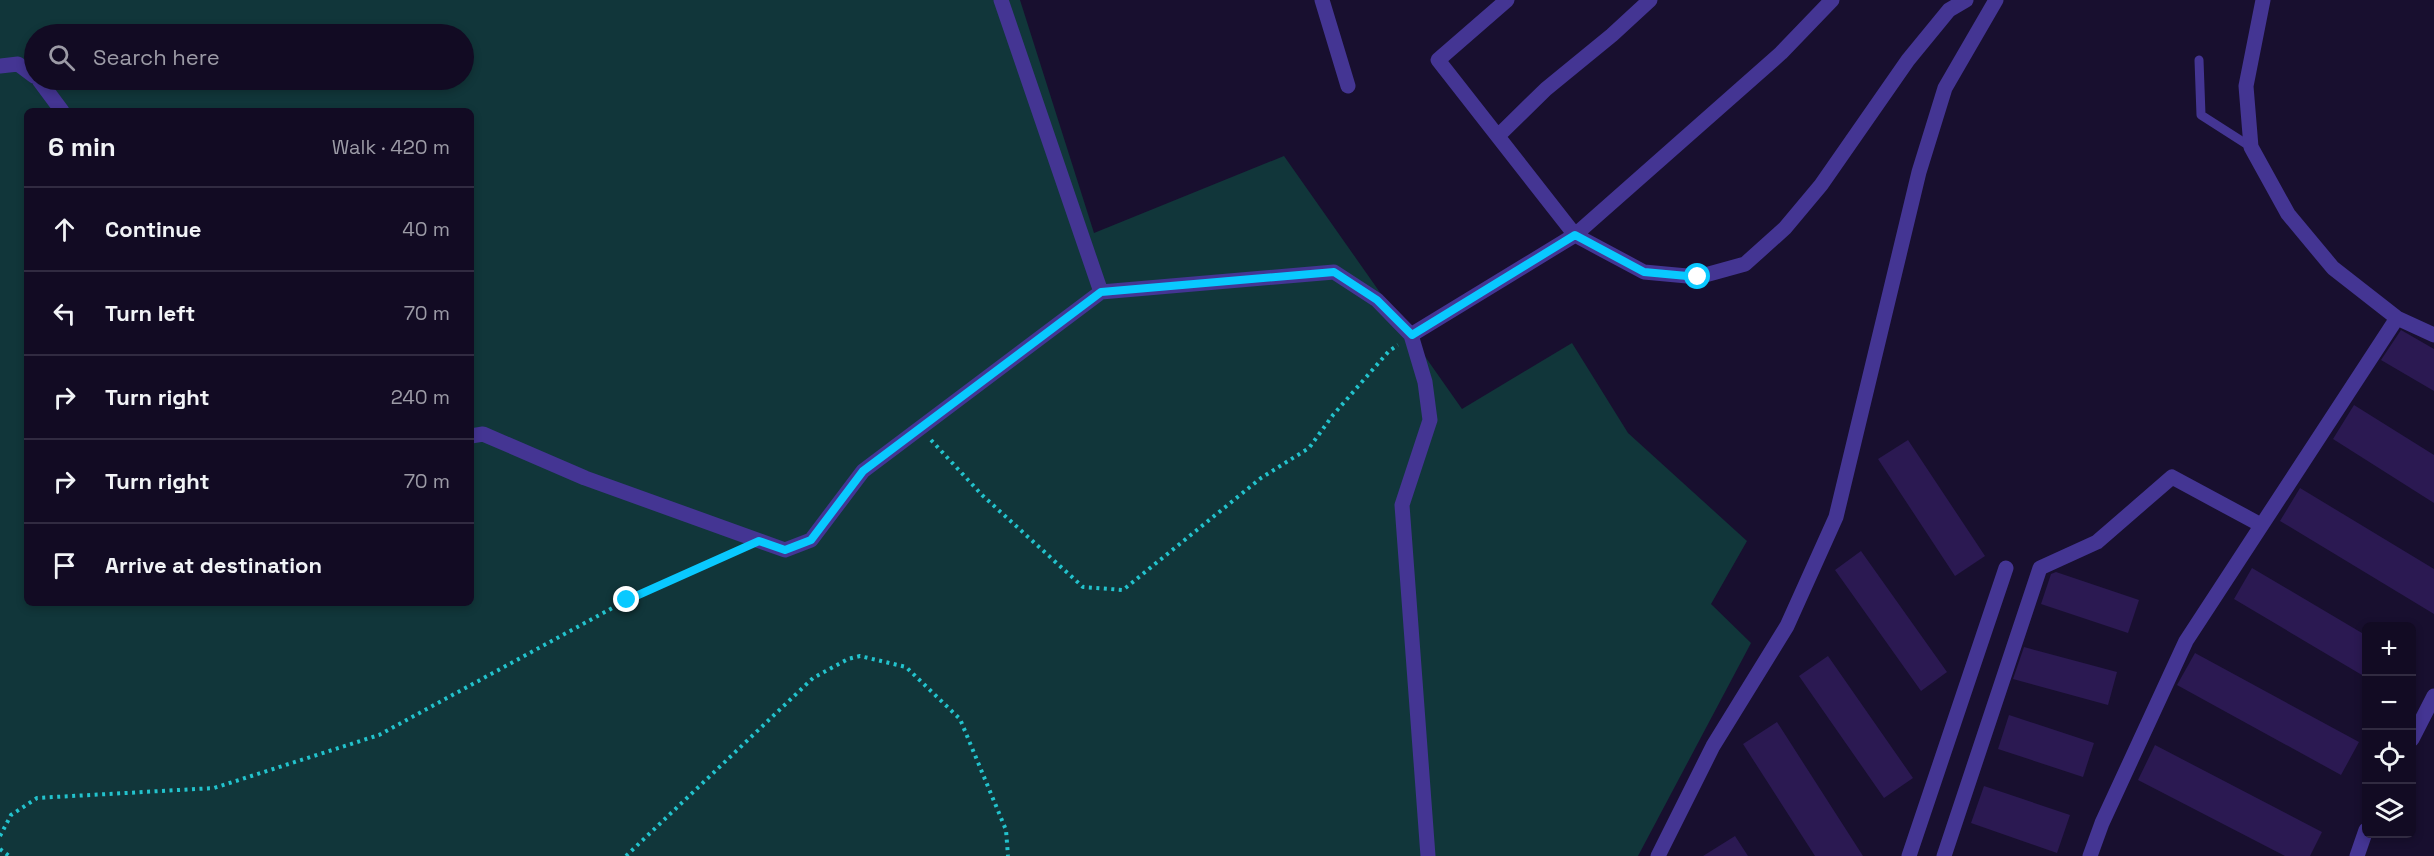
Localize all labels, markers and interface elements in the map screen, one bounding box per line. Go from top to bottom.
search box [24,24,474,90]
icon: search [45,41,78,74]
text: Search here [93,43,220,71]
text: 6 min [48,130,116,164]
text: Walk · 420 m [332,134,450,160]
icon: ahead [48,213,81,246]
text: Continue [105,215,201,243]
text: 40 m [402,216,450,242]
route start [1684,263,1710,289]
icon: left [48,297,81,330]
text: Turn left [105,299,195,327]
text: 70 m [404,300,450,326]
icon: right [48,381,81,414]
text: Turn right [105,383,210,411]
text: 240 m [391,384,450,410]
icon: right [48,465,81,498]
text: Turn right [105,467,210,495]
text: 70 m [404,468,450,494]
icon: arrive [48,549,81,582]
text: Arrive at destination [105,551,322,579]
route end [613,586,639,612]
map controls [2362,622,2416,838]
button: + [2362,622,2416,676]
button: − [2362,676,2416,730]
button: locate [2362,730,2416,784]
button: layers [2362,784,2416,838]

